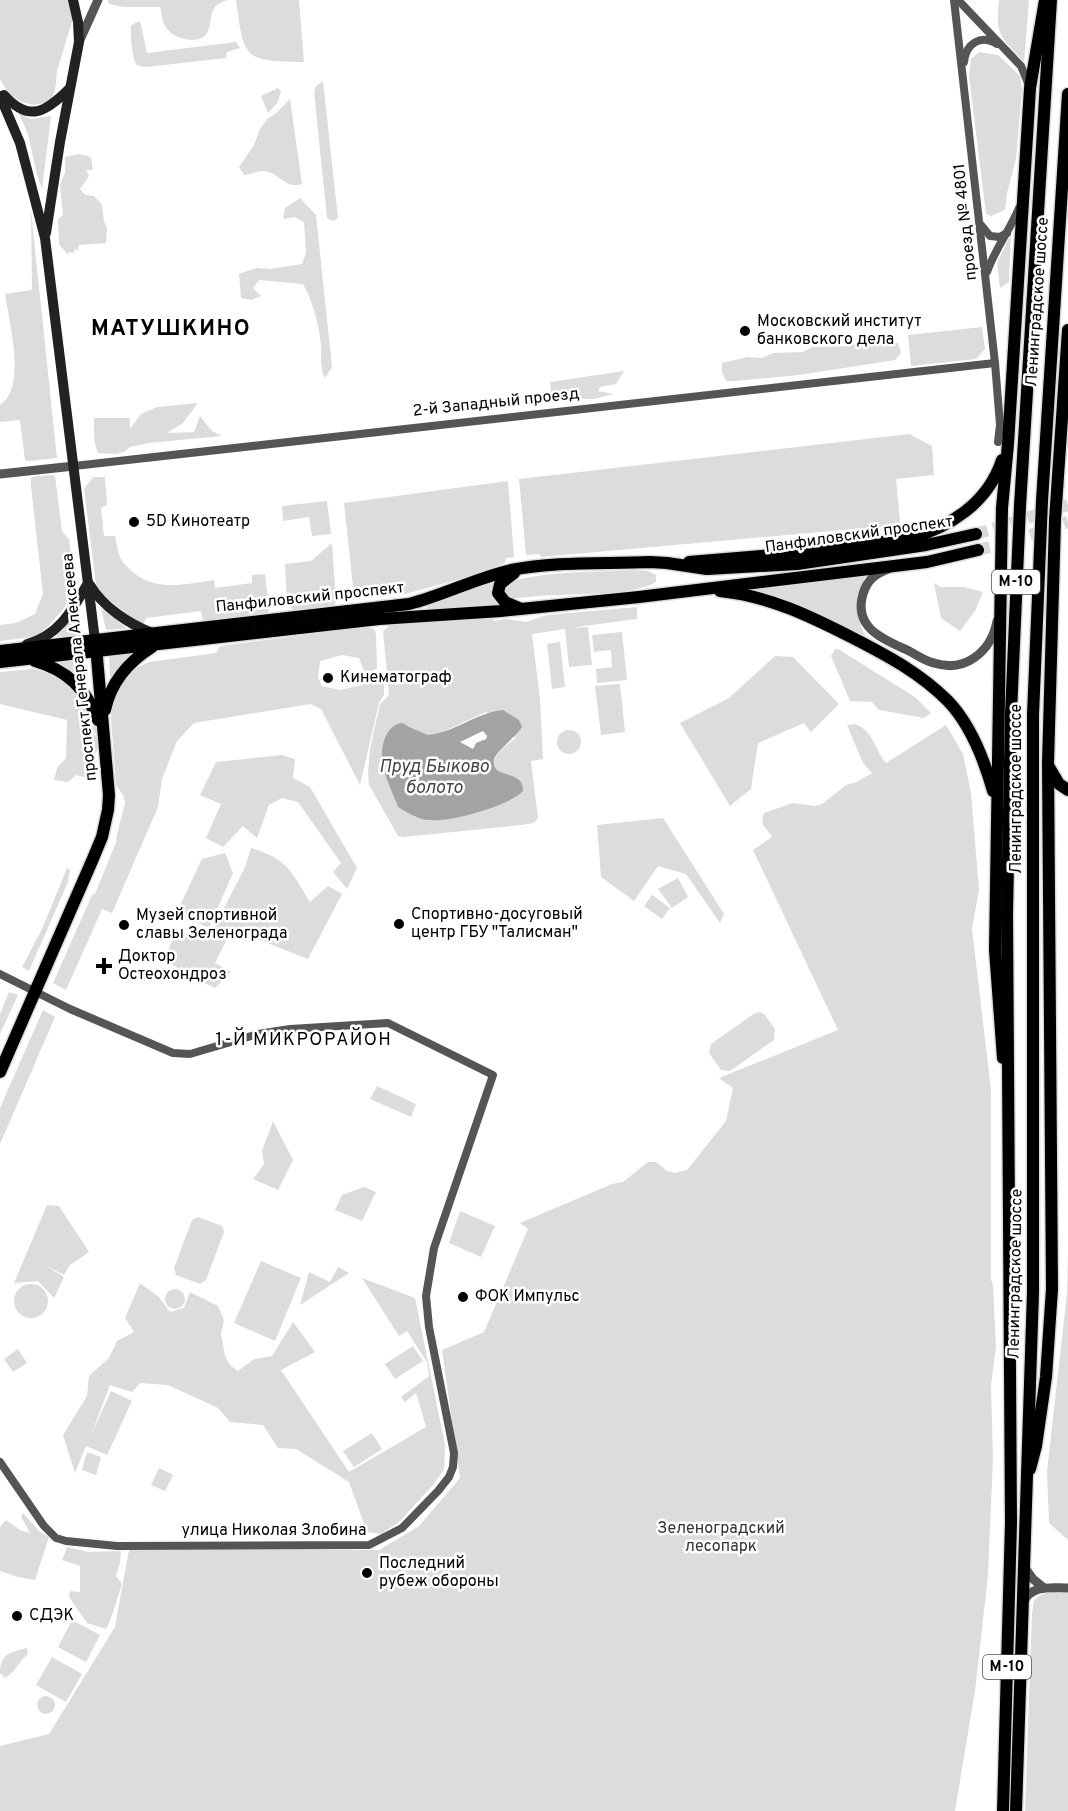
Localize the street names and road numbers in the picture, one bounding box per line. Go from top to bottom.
street label: проезд № 4801 [950,163,982,281]
street label: Ленинградское шоссе [1022,216,1054,388]
street label: 2-й Западный проезд [412,384,580,422]
street label: Панфиловский проспект [764,512,954,558]
street label: проспект Генерала Алексеева [58,552,102,782]
road number: М-10 [992,570,1040,594]
street label: Панфиловский проспект [215,578,405,618]
street label: Ленинградское шоссе [1007,704,1027,874]
street label: Ленинградское шоссе [1005,1189,1027,1359]
street label: улица Николая Злобина [182,1521,366,1541]
road number: М-10 [983,1655,1031,1679]

